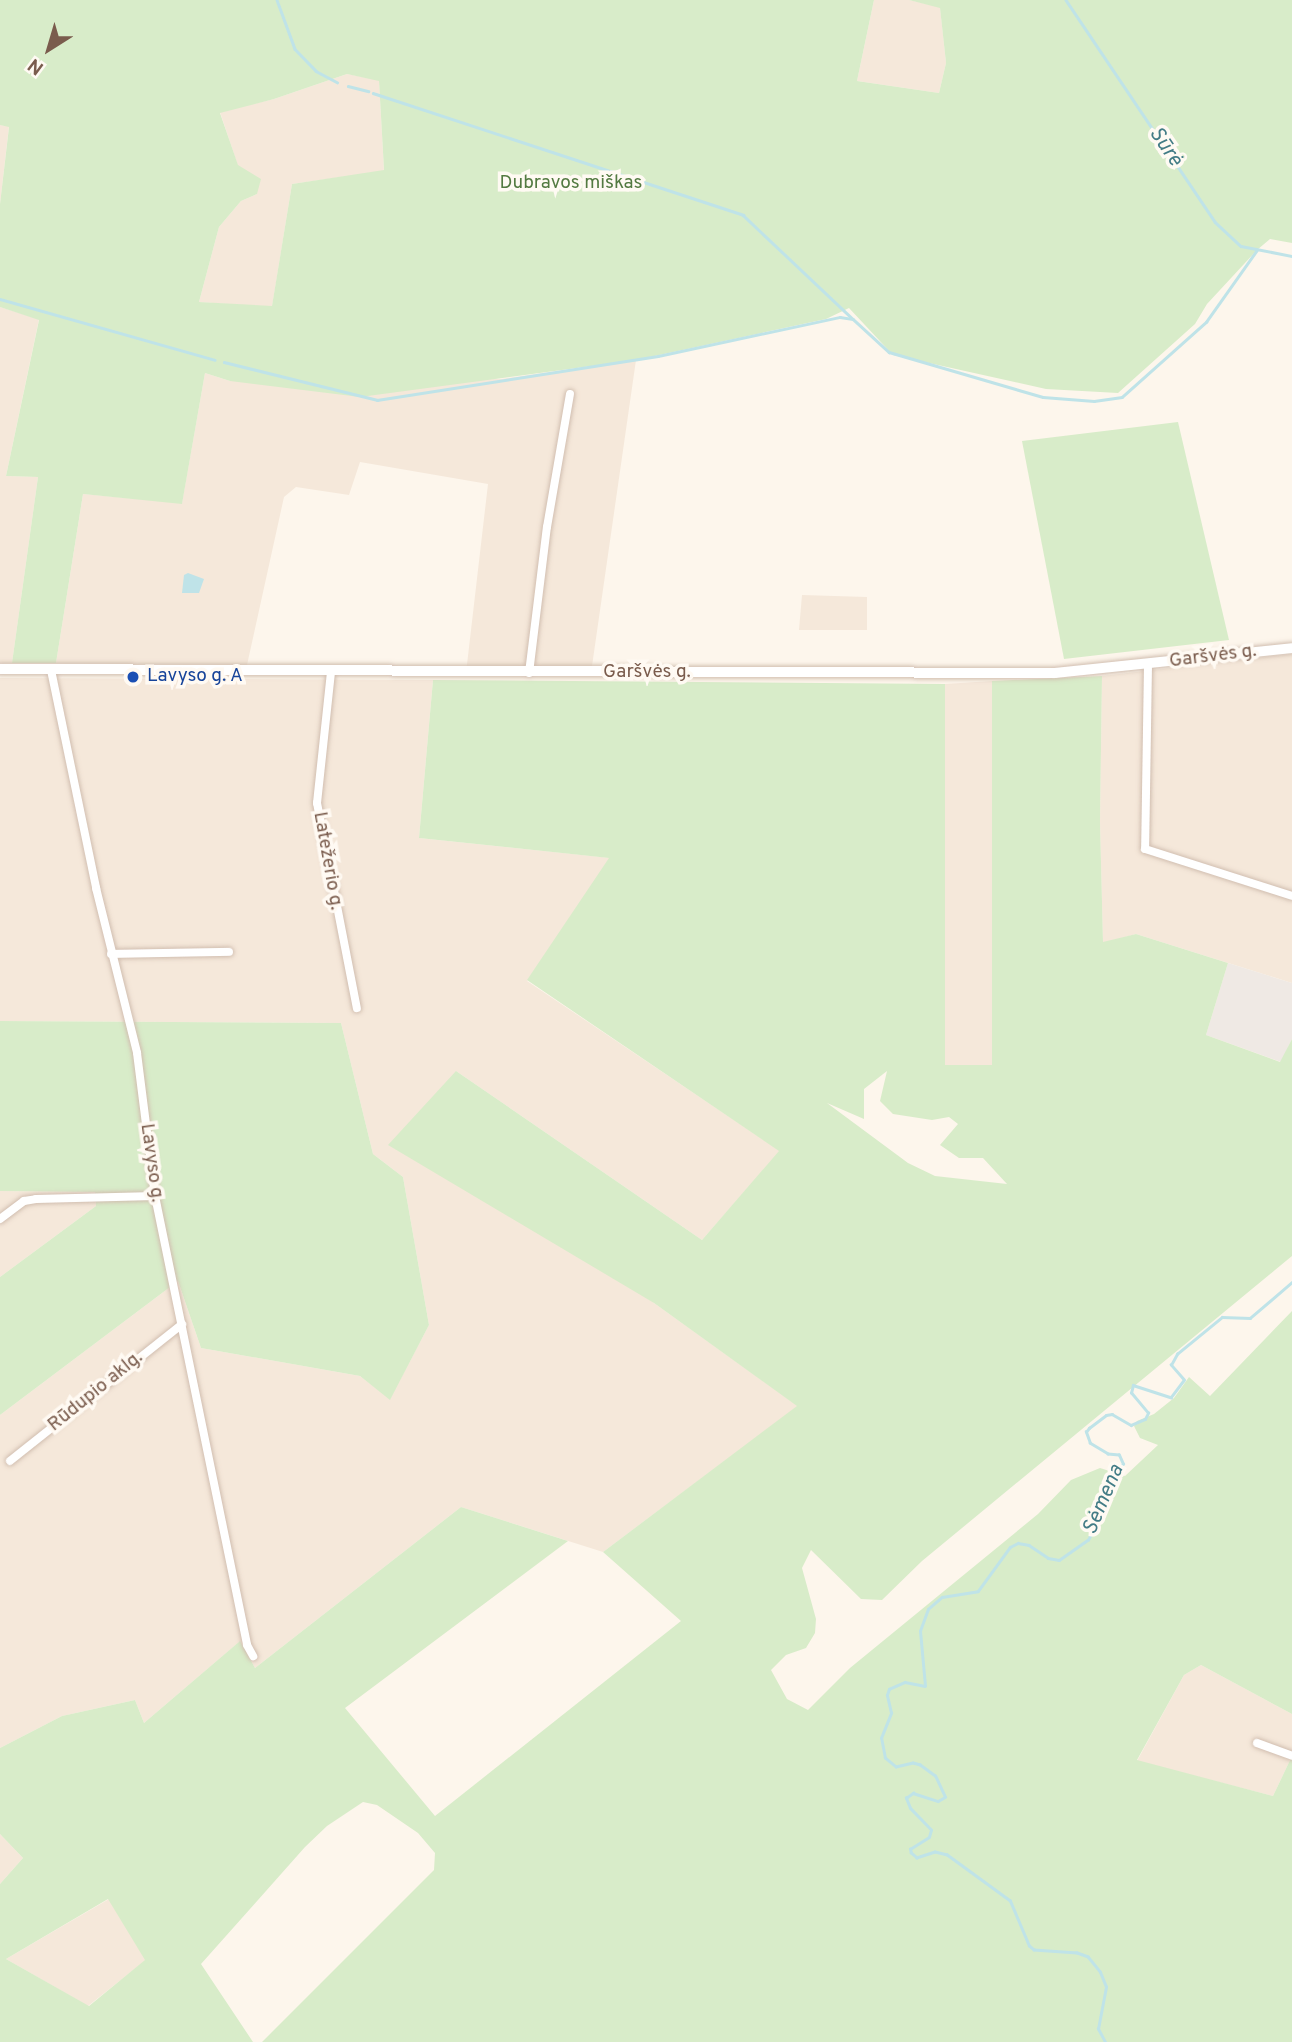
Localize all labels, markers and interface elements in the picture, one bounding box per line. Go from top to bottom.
north arrow [14,14,84,84]
text: N [24,52,49,79]
water label: Sūrė [1143,122,1187,172]
park label: Dubravos miškas [500,173,642,195]
street label: Garšvės g. [1168,640,1258,674]
street label: Garšvės g. [603,662,691,684]
place label: Lavyso g. A [147,666,244,688]
marker: Lavyso g. A [125,669,141,685]
street label: Latežerio g. [307,810,347,912]
street label: Lavyso g. [134,1122,168,1204]
street label: Rūdupio aklg. [44,1347,148,1437]
water label: Sėmena [1078,1461,1130,1539]

